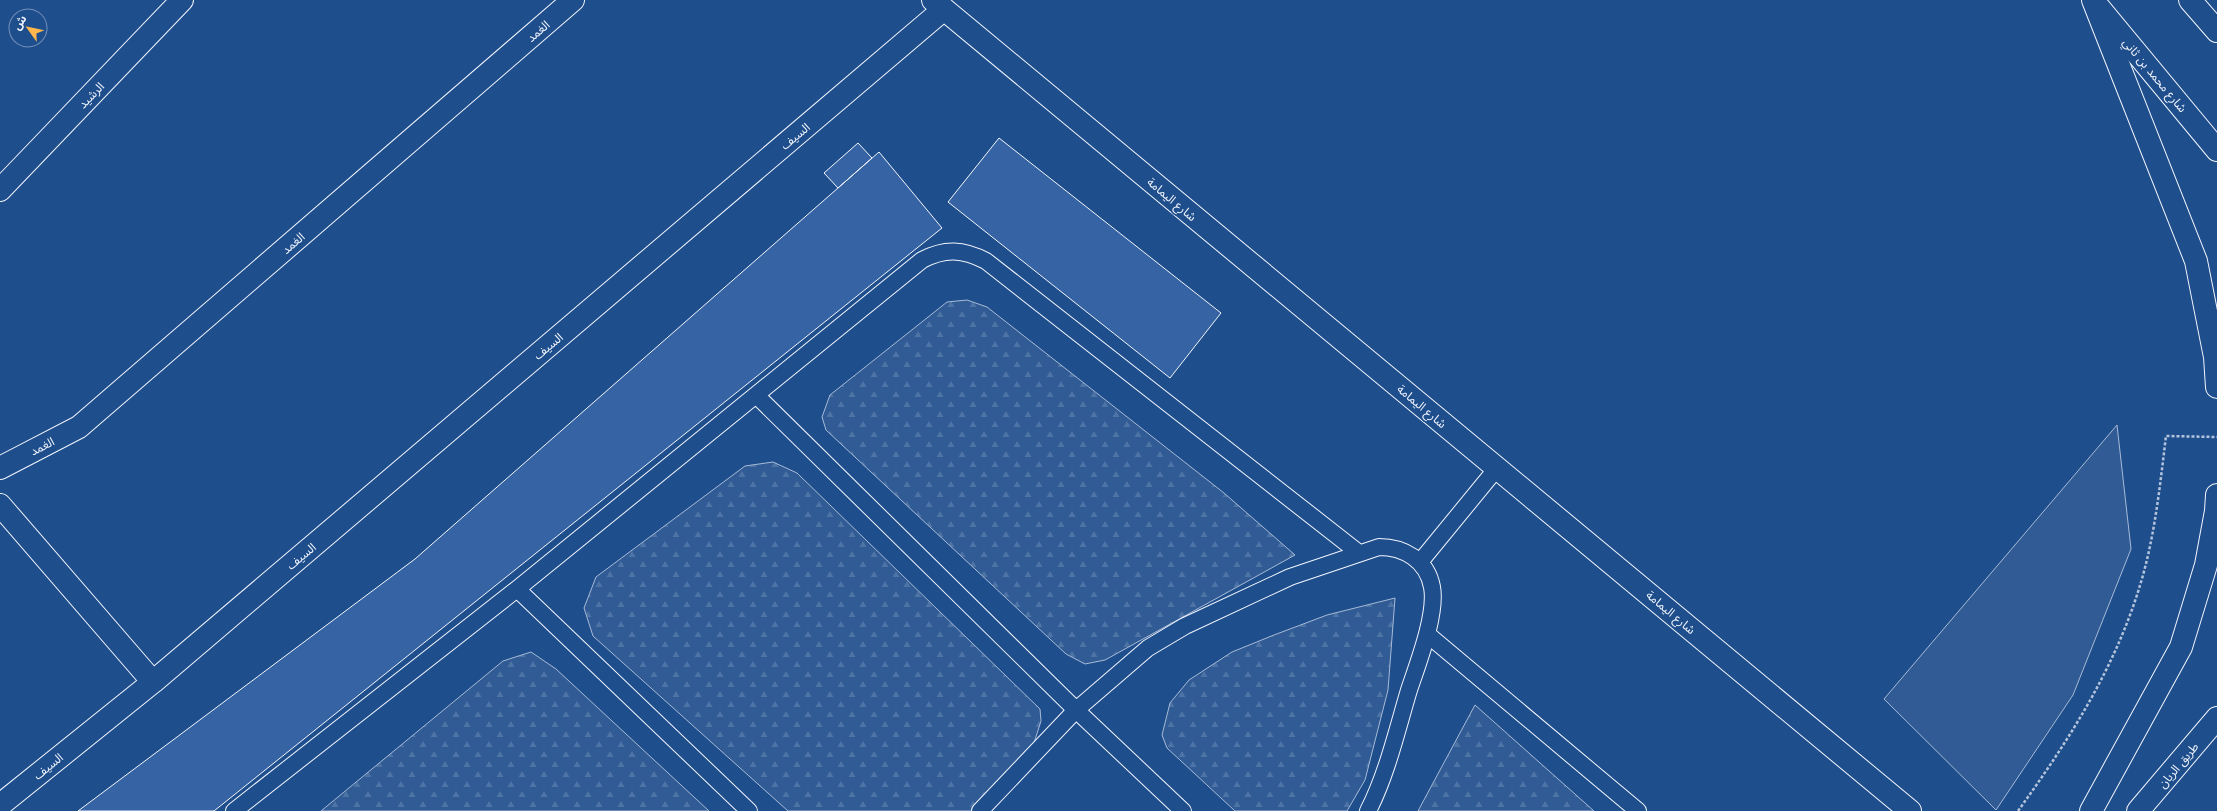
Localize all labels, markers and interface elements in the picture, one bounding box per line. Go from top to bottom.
north arrow [8,8,48,48]
text: ش [10,12,30,33]
street label: الغمد [523,17,553,45]
street label: شارع محمد بن ثاني [2118,35,2190,117]
street label: الرشيد [75,79,107,111]
street label: السيف [777,119,813,153]
street label: شارع اليمامة [1143,174,1200,226]
street label: الغمد [278,229,308,257]
street label: السيف [530,329,566,363]
street label: شارع اليمامة [1393,381,1450,433]
street label: الغمد [27,433,57,458]
street label: السيف [283,539,319,573]
street label: شارع اليمامة [1642,587,1699,639]
street label: طريق الريان [2155,739,2202,791]
street label: السيف [30,749,66,783]

